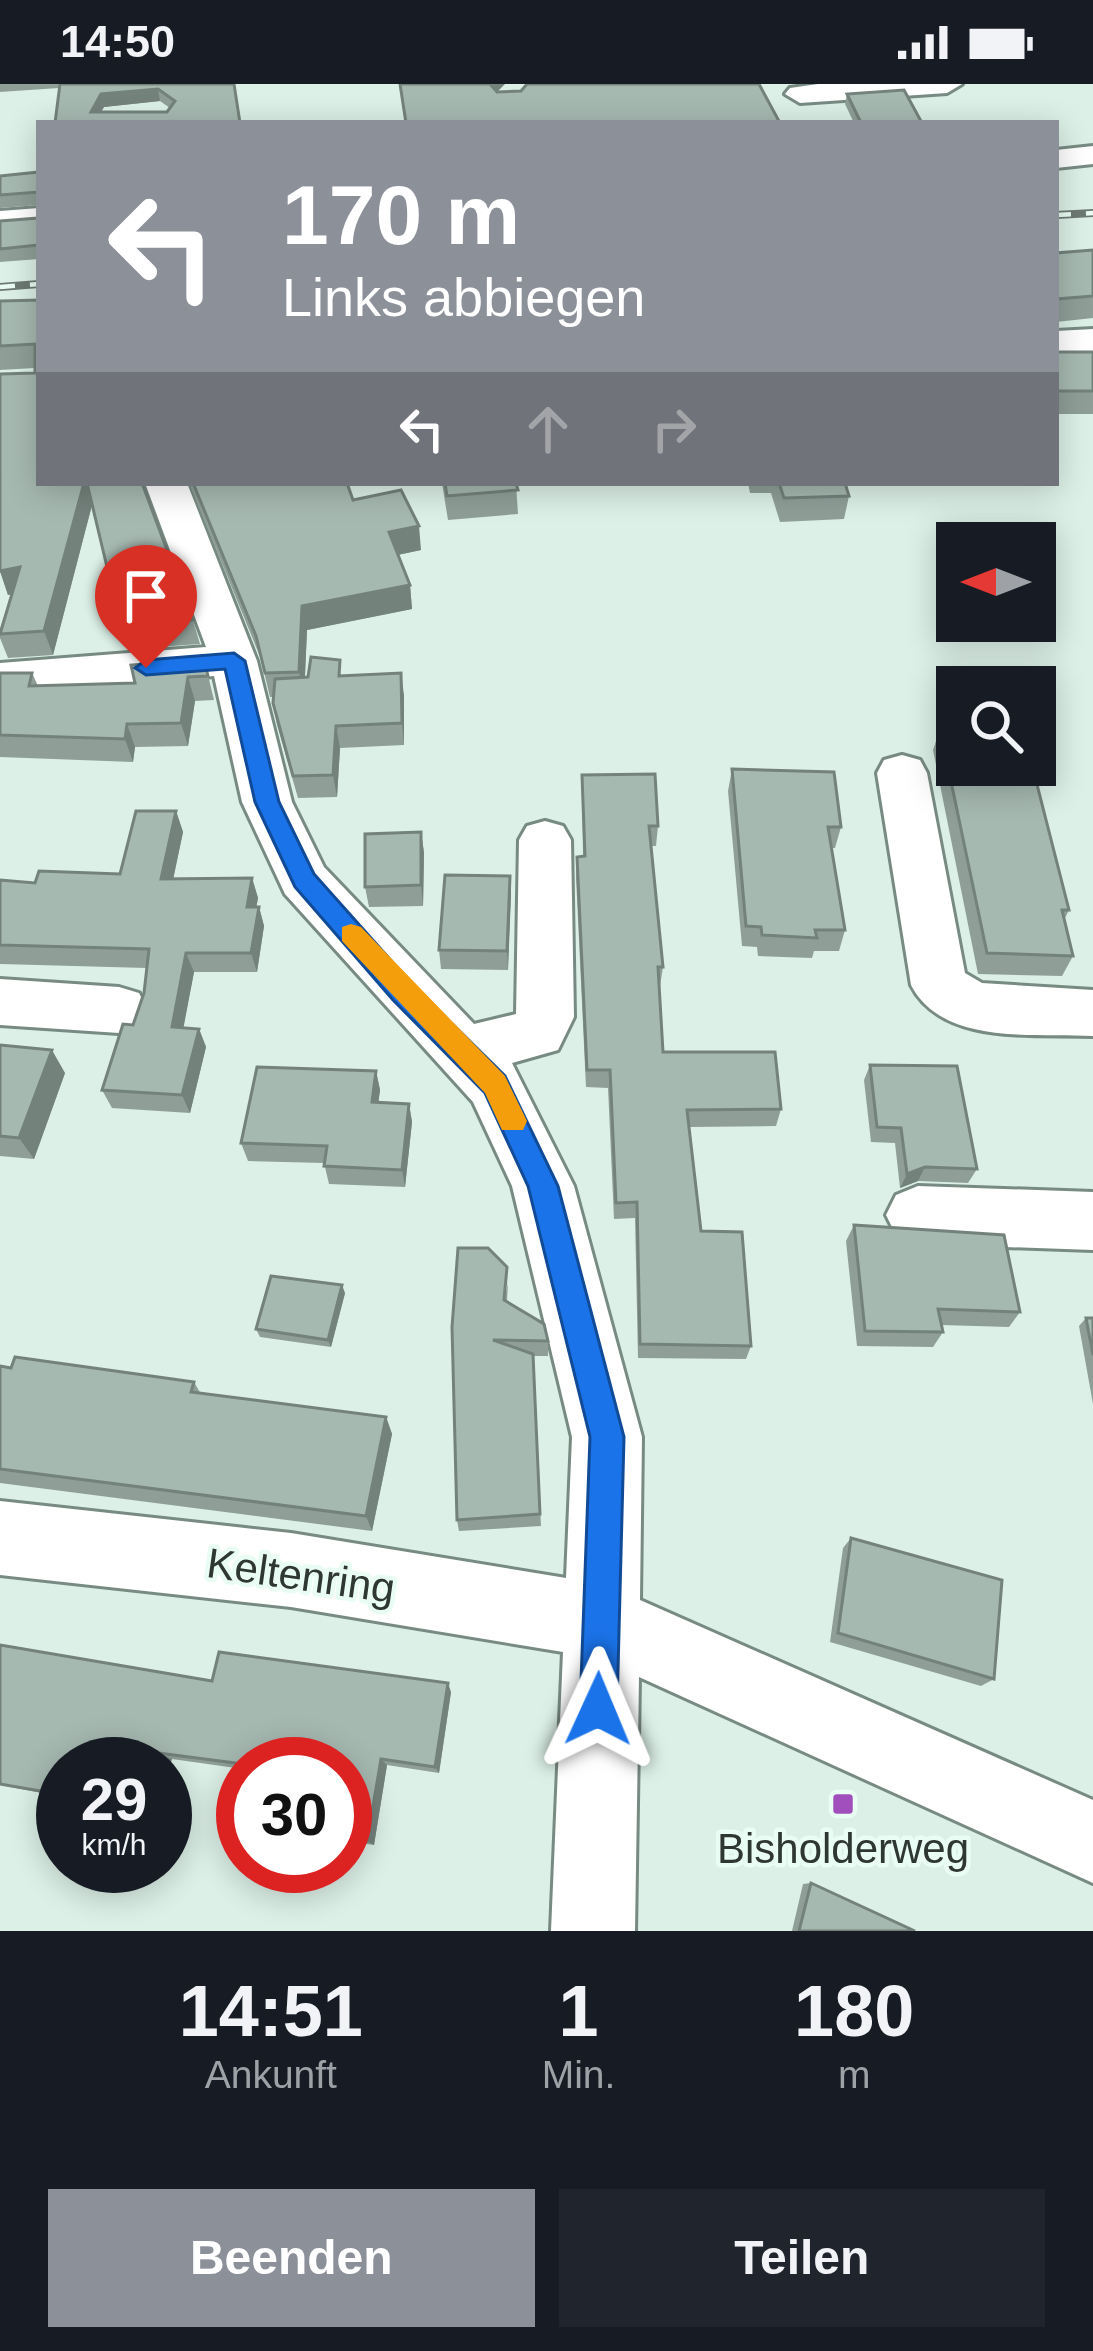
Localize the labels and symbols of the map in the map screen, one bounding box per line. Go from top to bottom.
north arrow [936,522,1056,642]
pin [95,545,197,668]
street label: Keltenring [204,1539,398,1612]
position arrow [535,1646,661,1772]
speed limit sign: 30 [216,1737,372,1893]
marker: Bisholderweg [830,1791,856,1817]
place label: Bisholderweg [717,1825,969,1872]

